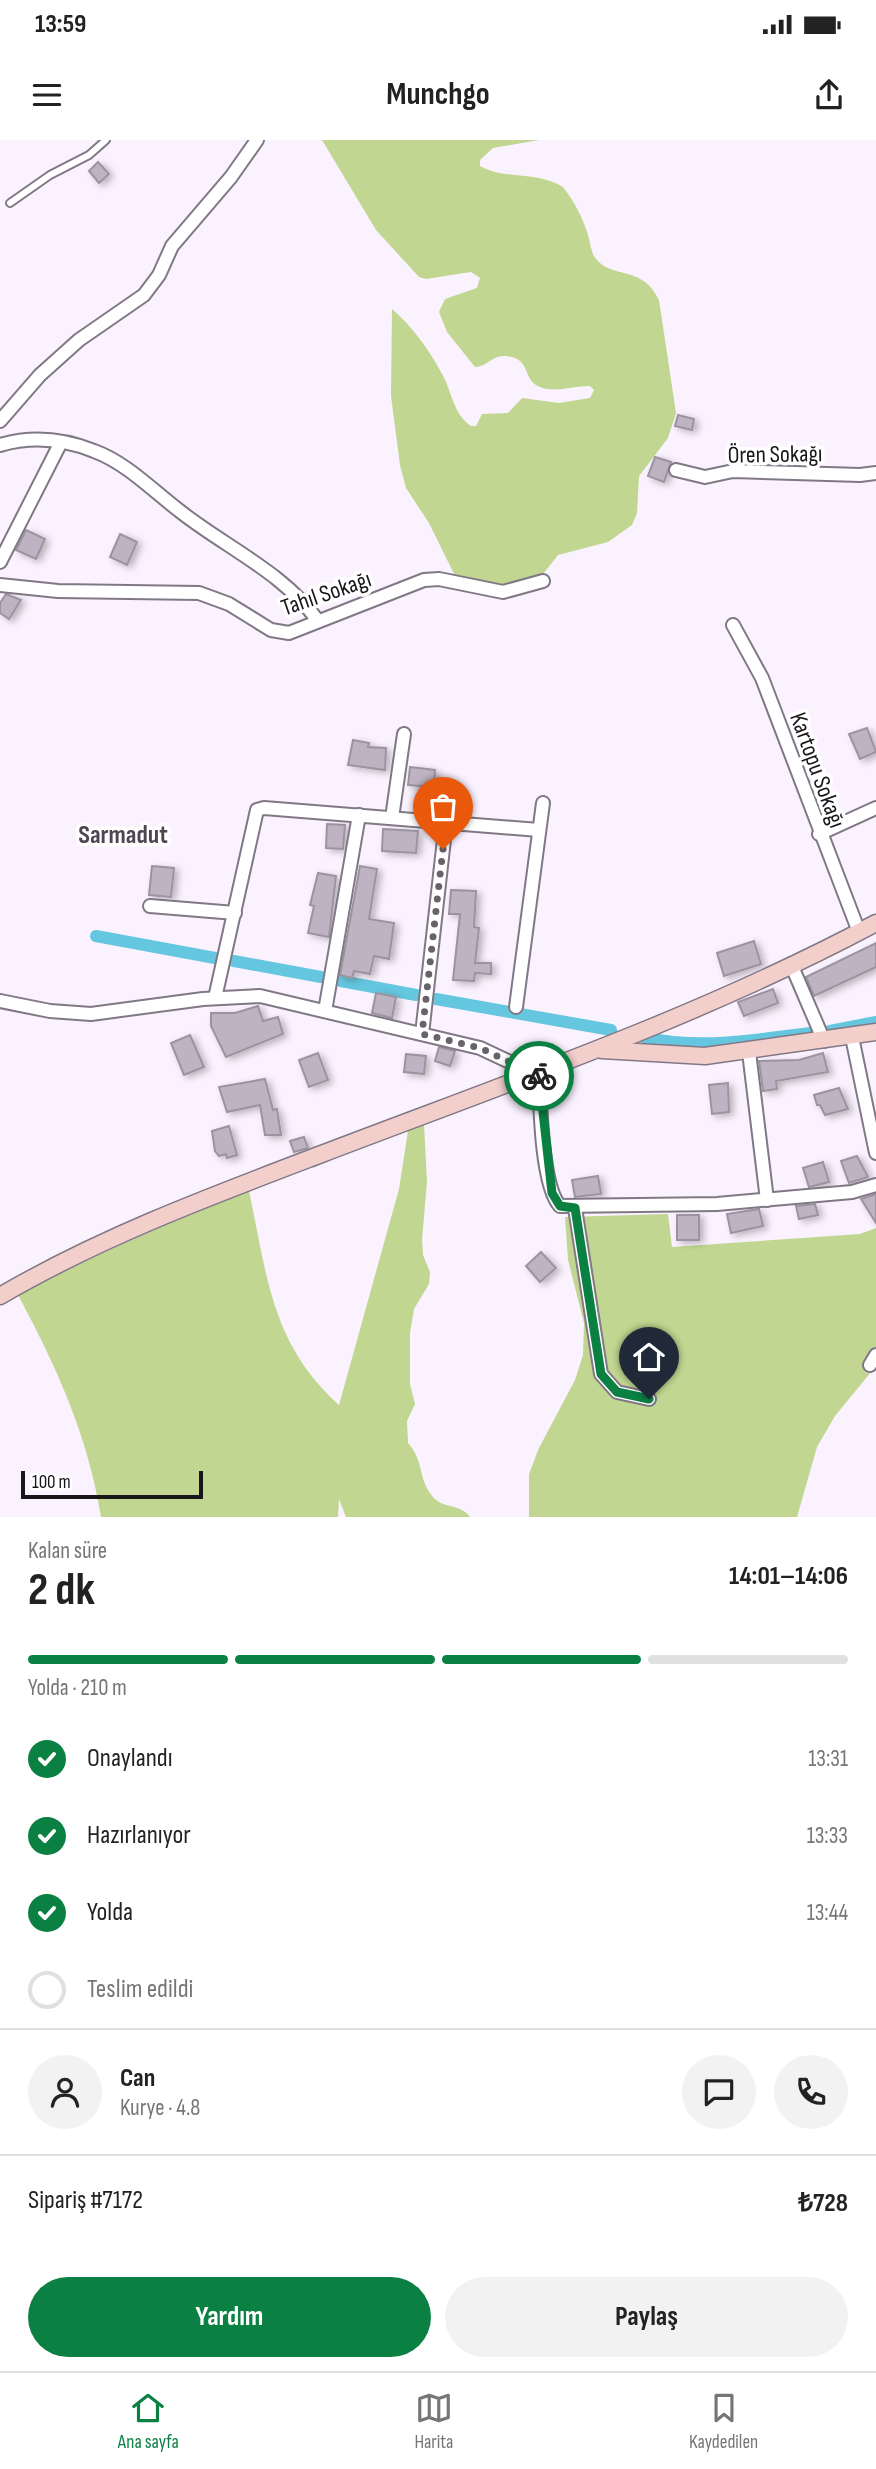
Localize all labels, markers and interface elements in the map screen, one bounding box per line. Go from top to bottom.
text: 13:59 [35,9,86,40]
text: Munchgo [386,75,490,114]
icon: menu [28,76,66,114]
icon: share [810,76,848,114]
street label: Ören Sokağı [727,439,823,470]
street label: Tahıl Sokağı [277,565,375,622]
street label: Kartopu Sokağı [783,708,852,832]
pin [413,777,473,849]
icon: bag [424,788,462,826]
district label: Sarmadut [78,820,168,851]
courier [504,1041,574,1111]
icon: bike [520,1057,558,1095]
pin [619,1327,679,1399]
icon: home [630,1338,668,1376]
scale bar [21,1468,203,1500]
text: 100 m [32,1471,71,1494]
text: Kalan süre [28,1537,107,1565]
text: 14:01–14:06 [729,1561,848,1592]
text: 2 dk [28,1563,95,1618]
text: Yolda · 210 m [28,1674,127,1702]
icon: check [28,1740,66,1778]
text: Onaylandı [87,1743,172,1774]
text: 13:31 [808,1745,848,1773]
icon: check [28,1817,66,1855]
text: Hazırlanıyor [87,1820,191,1851]
text: 13:33 [807,1822,848,1850]
icon: check [28,1894,66,1932]
text: Yolda [87,1897,133,1928]
text: 13:44 [807,1899,848,1927]
text: Teslim edildi [87,1974,193,2005]
button: person [28,2055,102,2129]
button: chat [682,2055,756,2129]
button: phone [774,2055,848,2129]
text: Can [120,2063,155,2094]
text: Kurye · 4.8 [120,2094,200,2122]
text: Sipariş #7172 [28,2185,143,2216]
text: ₺728 [798,2188,848,2219]
button: Yardım [28,2277,431,2357]
button: Paylaş [445,2277,848,2357]
tab: Ana sayfa [118,2389,179,2454]
tab: Harita [414,2389,453,2454]
tab: Kaydedilen [689,2389,758,2454]

